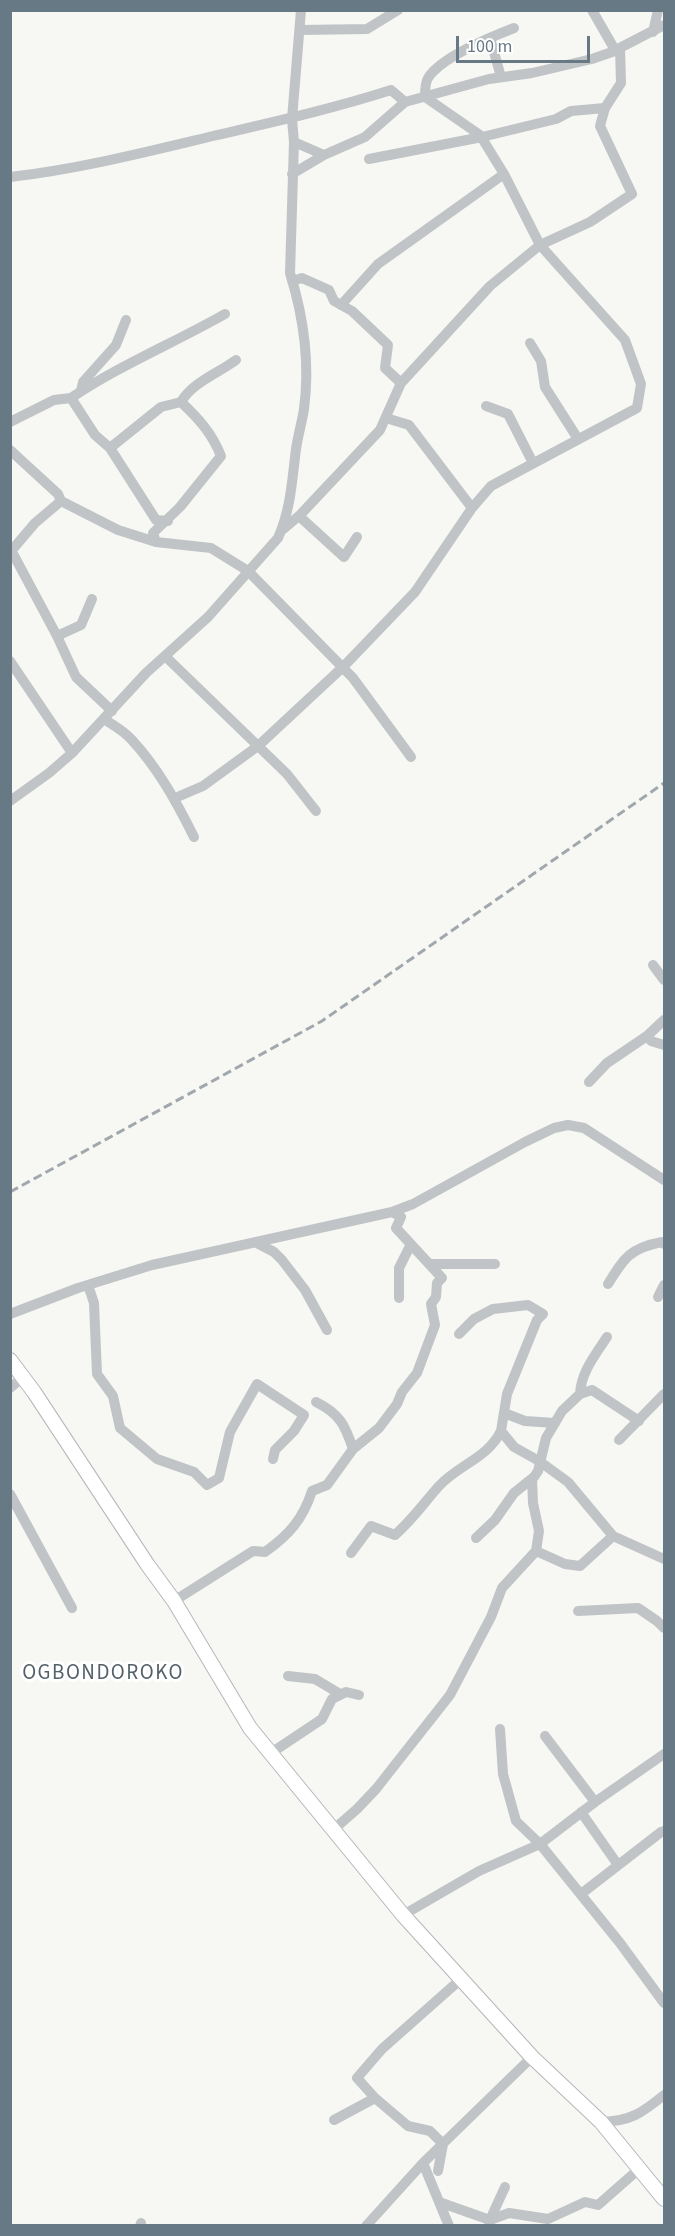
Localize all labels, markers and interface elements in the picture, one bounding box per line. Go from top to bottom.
scale bar [459,24,592,62]
text: 100 m [467,34,512,59]
district label: OGBONDOROKO [22,1661,184,1687]

